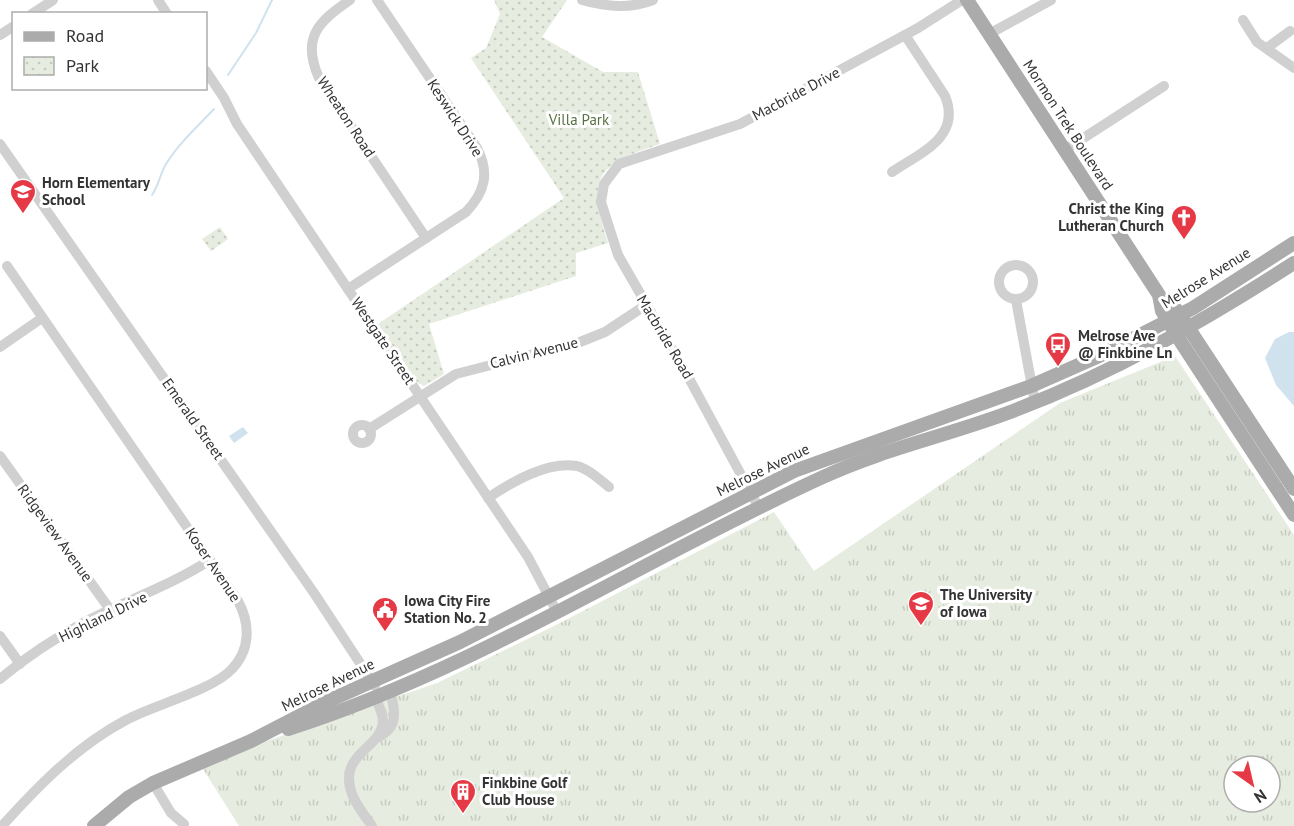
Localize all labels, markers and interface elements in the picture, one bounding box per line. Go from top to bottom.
legend [12,12,207,90]
text: Road [66,24,104,47]
text: Park [66,54,99,77]
street label: Mormon Trek Boulevard [1019,56,1118,193]
street label: Macbride Drive [749,62,843,125]
street label: Wheaton Road [313,73,380,161]
street label: Keswick Drive [423,75,487,160]
park label: Villa Park [548,110,610,129]
place label: Horn Elementary School [42,173,151,209]
school or university icon: Horn Elementary School [8,177,38,215]
place label: Christ the King Lutheran Church [1058,199,1164,235]
church icon: Christ the King Lutheran Church [1169,203,1199,241]
street label: Melrose Avenue [1158,243,1254,312]
street label: Macbride Road [633,291,698,382]
street label: Westgate Street [347,294,420,388]
place label: Melrose Ave @ Finkbine Ln [1078,326,1172,362]
bus stop icon: Melrose Ave @ Finkbine Ln [1043,330,1073,368]
street label: Calvin Avenue [488,332,580,373]
street label: Emerald Street [158,374,228,463]
street label: Melrose Avenue [713,439,812,500]
street label: Ridgeview Avenue [14,480,97,585]
street label: Koser Avenue [182,524,245,606]
place label: The University of Iowa [940,585,1033,621]
street label: Highland Drive [55,587,150,646]
school or university icon: The University of Iowa [906,589,936,627]
place label: Iowa City Fire Station No. 2 [404,591,491,627]
public building icon: Iowa City Fire Station No. 2 [370,595,400,633]
street label: Melrose Avenue [278,654,377,715]
north arrow [1222,754,1282,814]
place label: Finkbine Golf Club House [482,773,568,809]
building icon: Finkbine Golf Club House [448,777,478,815]
text: N [1250,785,1270,808]

